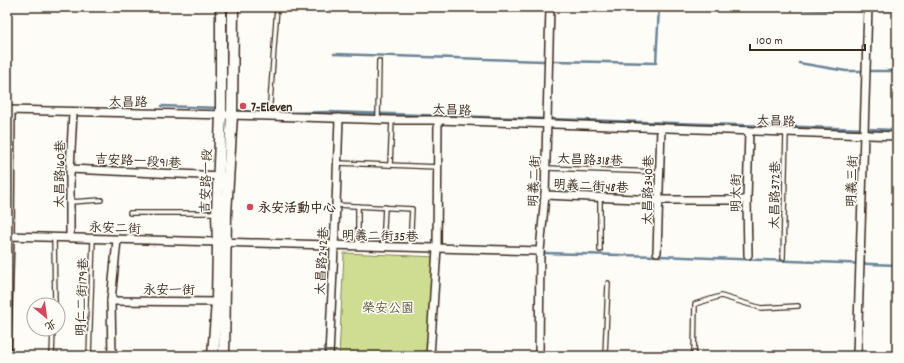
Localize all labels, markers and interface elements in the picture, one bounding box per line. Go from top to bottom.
scale bar [750,26,865,52]
text: 100 m [756,33,783,50]
street label: 太昌路 [108,94,148,113]
place label: 7-Eleven [251,99,292,118]
marker: 7-Eleven [238,101,248,111]
street label: 太昌路 [432,101,472,122]
street label: 太昌路 [756,112,796,133]
street label: 太昌路160巷 [51,140,72,208]
street label: 吉安路一段 [197,148,218,214]
street label: 吉安路一段91巷 [94,151,182,174]
street label: 太昌路318巷 [557,151,623,172]
street label: 明義二街 [525,155,546,208]
street label: 太昌路340巷 [639,155,660,225]
street label: 明義三街 [843,155,864,207]
street label: 太昌路372巷 [766,161,787,229]
street label: 明太街 [728,173,747,213]
street label: 明義二街48巷 [553,176,629,199]
place label: 永安活動中心 [258,200,336,219]
marker: 永安活動中心 [245,202,255,212]
street label: 永安二街 [89,219,141,240]
street label: 太昌路242巷 [312,226,335,296]
street label: 明義二街35巷 [341,227,419,248]
street label: 明仁二街179巷 [73,257,94,337]
street label: 永安一街 [143,282,195,301]
north arrow [26,297,66,337]
park label: 榮安公園 [362,300,414,319]
text: 北 [41,314,59,334]

